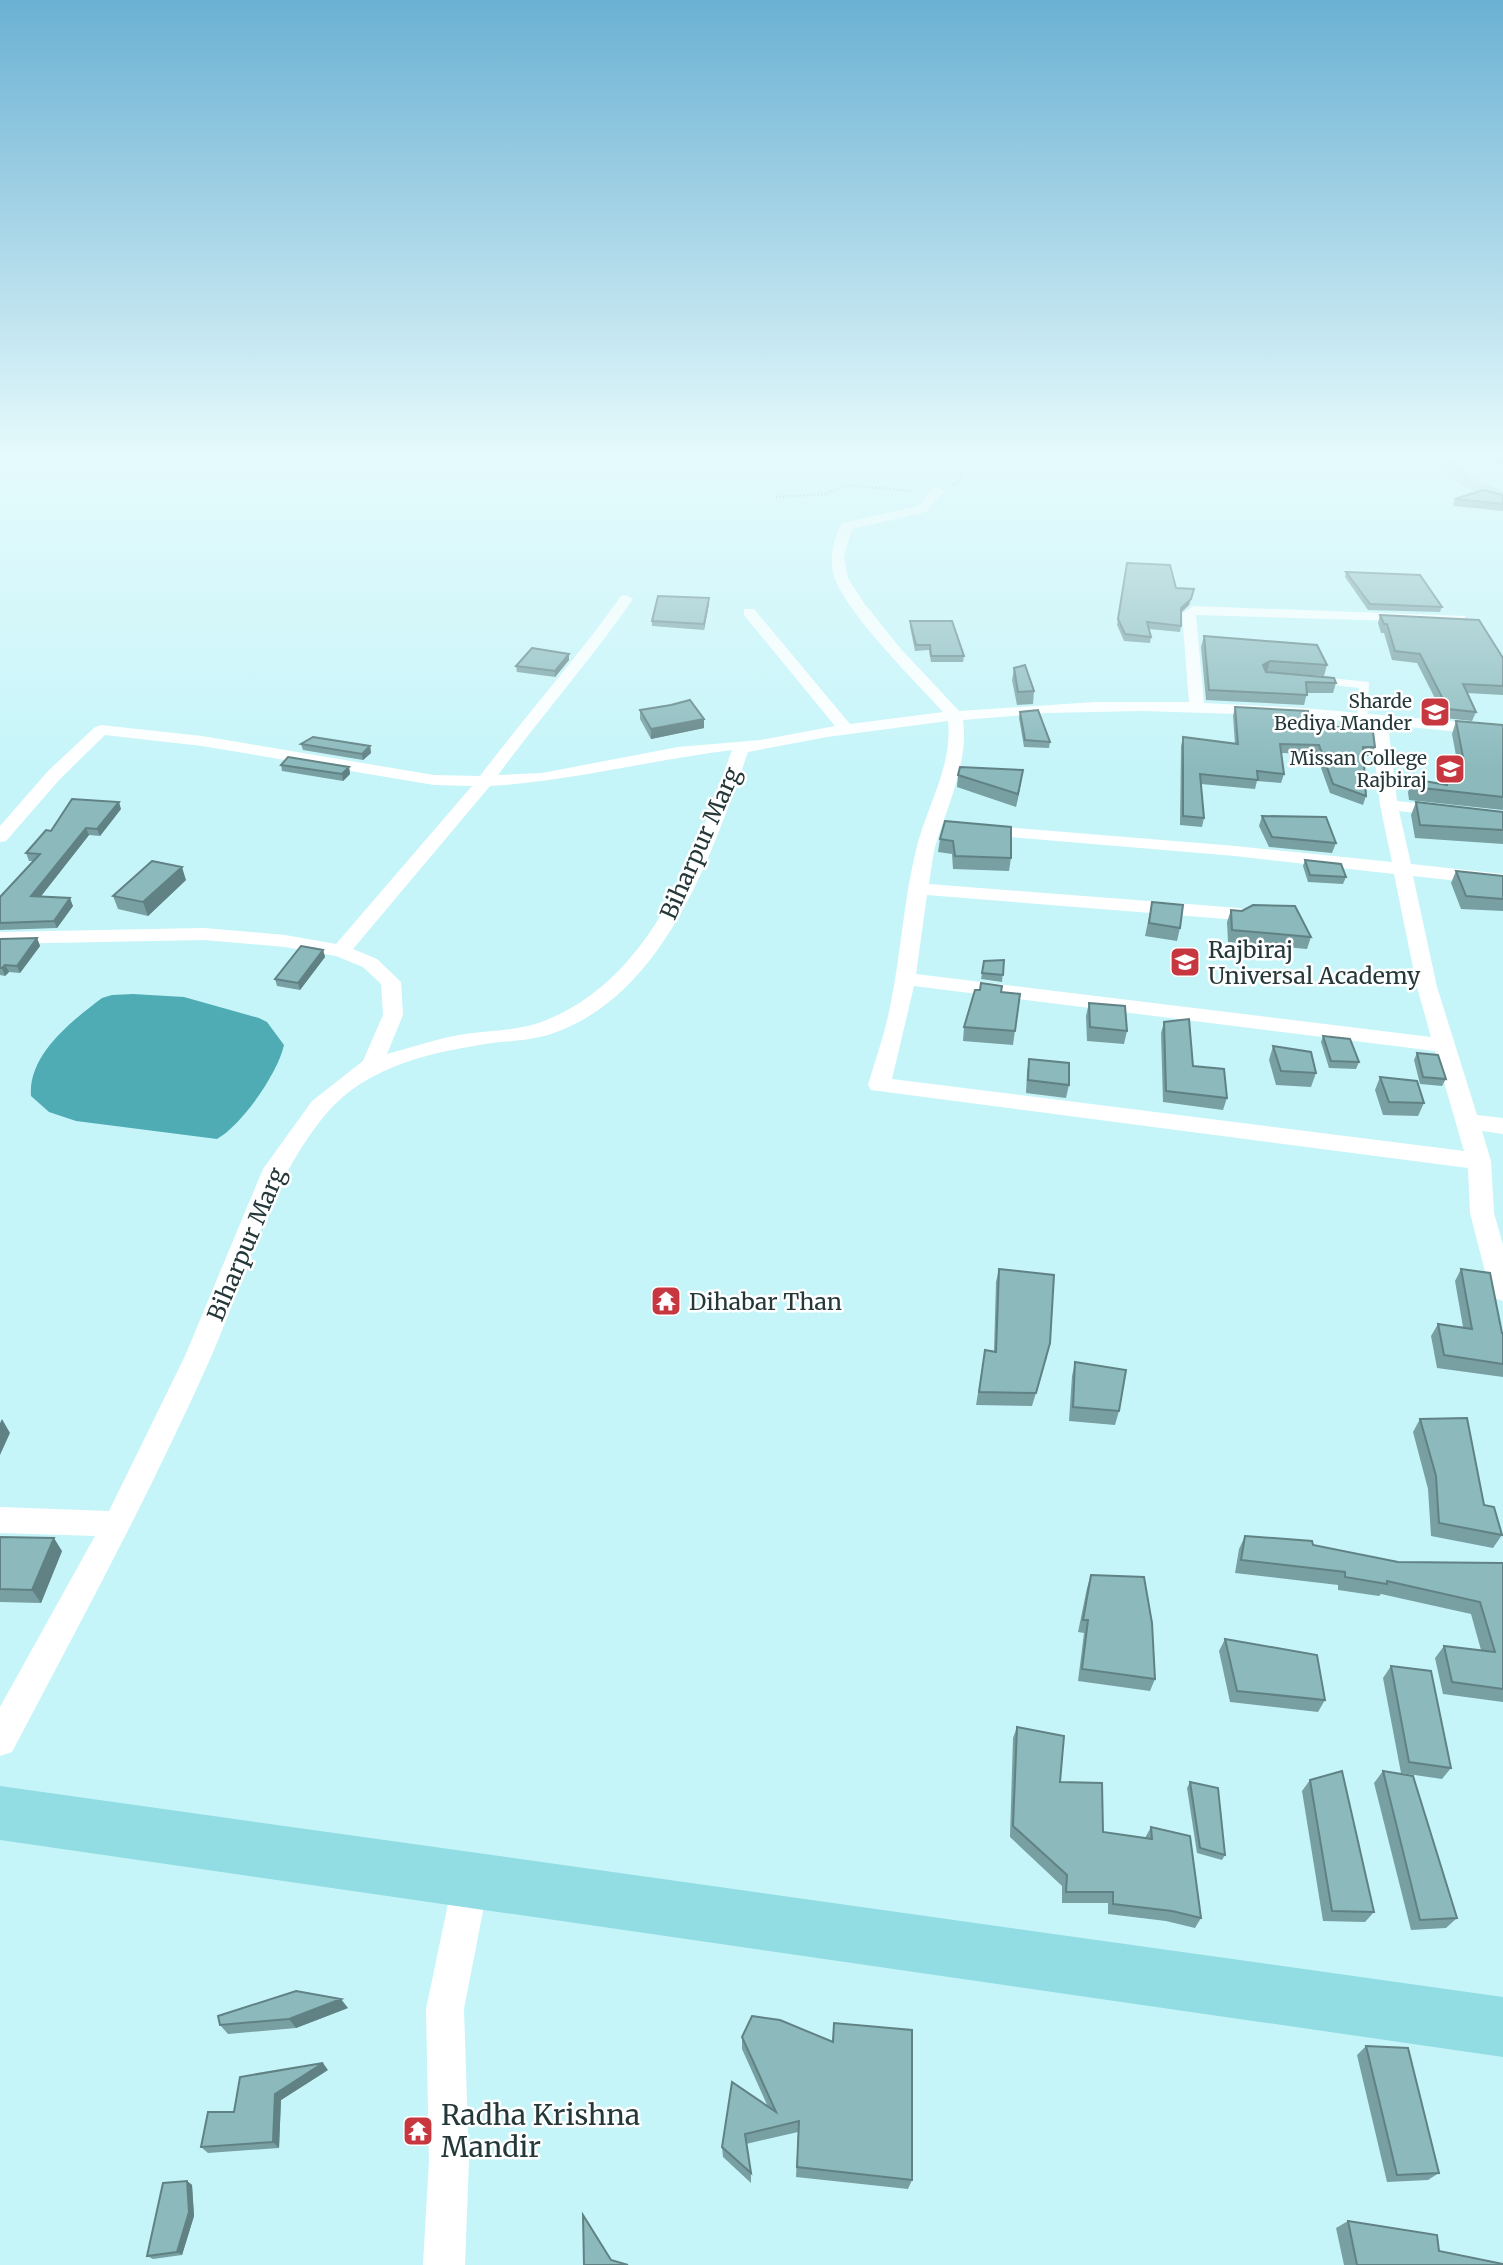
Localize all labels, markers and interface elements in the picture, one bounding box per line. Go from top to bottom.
place label: Sharde Bediya Mander [1274,689,1412,735]
school or university icon: Sharde Bediya Mander [1418,695,1452,729]
place label: Missan College Rajbiraj [1290,746,1427,792]
school or university icon: Missan College Rajbiraj [1433,752,1467,786]
street label: Biharpur Marg [653,762,747,924]
place label: Rajbiraj Universal Academy [1208,935,1421,990]
school or university icon: Rajbiraj Universal Academy [1168,945,1202,979]
street label: Biharpur Marg [201,1163,291,1325]
temple icon: Dihabar Than [649,1284,683,1318]
place label: Dihabar Than [689,1287,842,1316]
place label: Radha Krishna Mandir [441,2097,640,2165]
temple icon: Radha Krishna Mandir [401,2114,435,2148]

